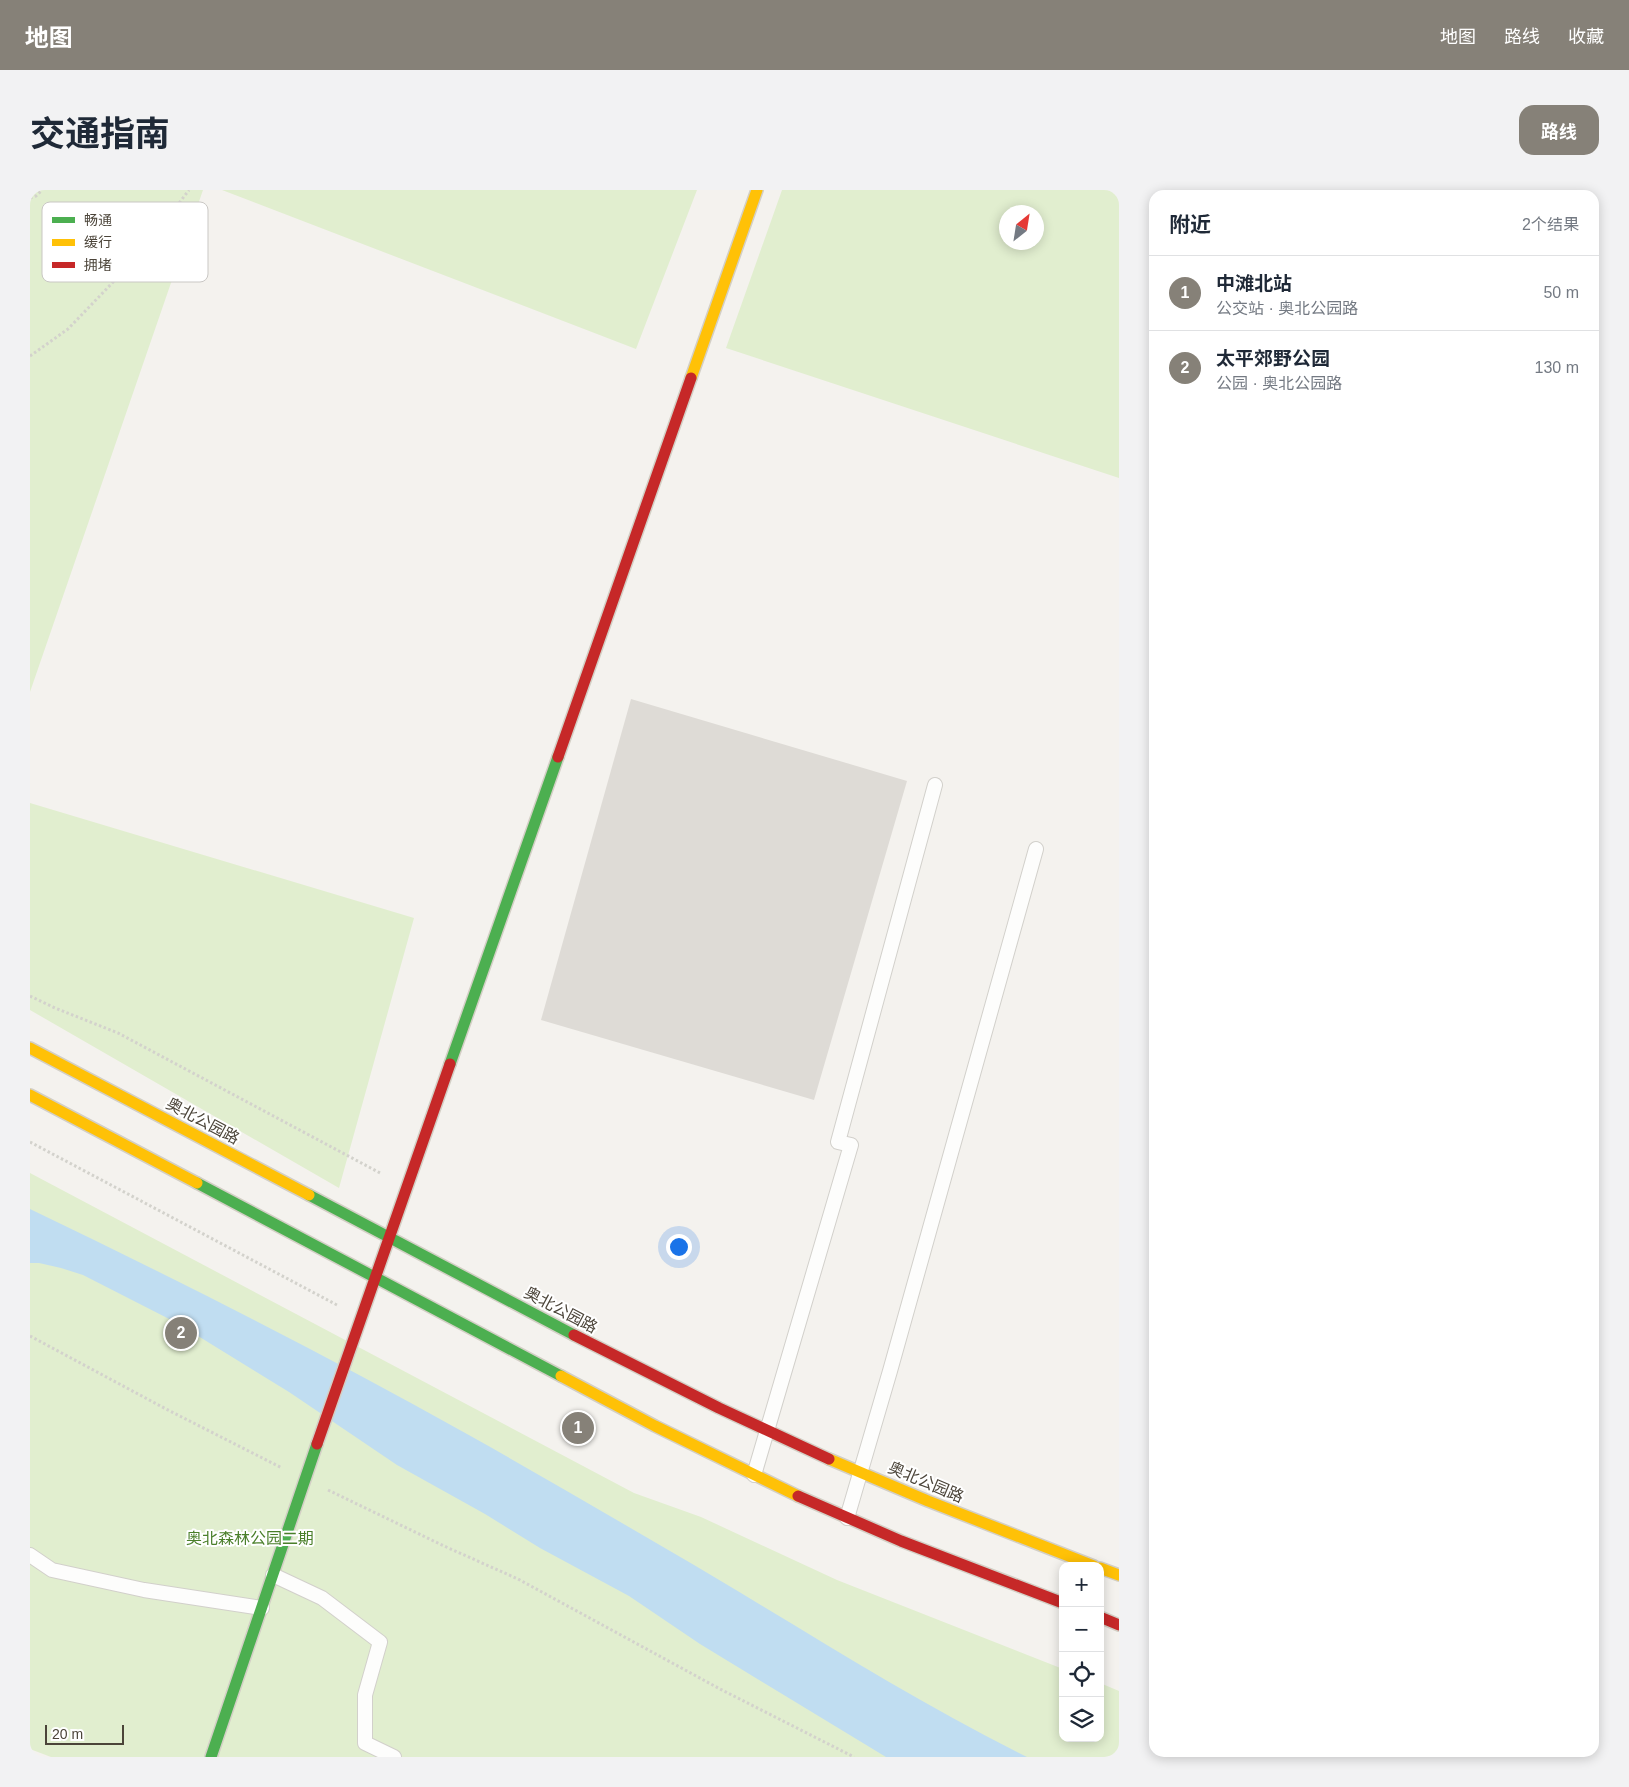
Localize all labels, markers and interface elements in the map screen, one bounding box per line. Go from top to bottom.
text: 地图 [25,24,73,51]
text: 地图 [1440,27,1476,47]
text: 路线 [1504,27,1540,47]
text: 收藏 [1568,27,1604,47]
button: 路线 [1519,105,1599,155]
text: 交通指南 [30,114,170,153]
legend [42,202,208,282]
north arrow [999,205,1044,250]
text: 畅通 [84,212,112,228]
text: 附近 [1169,213,1211,236]
text: 2个结果 [1522,216,1579,233]
text: 缓行 [84,234,112,250]
text: 拥堵 [84,257,112,273]
text: 中滩北站 [1216,273,1292,294]
text: 1 [1181,284,1189,301]
text: 50 m [1543,284,1579,301]
text: 公交站 · 奥北公园路 [1216,300,1358,317]
text: 太平郊野公园 [1216,348,1330,369]
text: 2 [1181,359,1189,376]
text: 130 m [1535,359,1579,376]
text: 公园 · 奥北公园路 [1216,375,1342,392]
street label: 奥北公园路 [164,1095,242,1147]
your location [666,1234,692,1260]
street label: 奥北公园路 [522,1284,600,1336]
pin: 2 [165,1314,197,1352]
pin: 1 [562,1409,594,1447]
street label: 奥北公园路 [886,1459,966,1505]
park label: 奥北森林公园二期 [186,1530,314,1547]
map controls [1059,1562,1104,1742]
button: + [1059,1562,1104,1607]
button: − [1059,1607,1104,1652]
button: locate [1059,1652,1104,1697]
button: layers [1059,1697,1104,1742]
scale bar [45,1722,124,1745]
text: 20 m [52,1726,83,1742]

